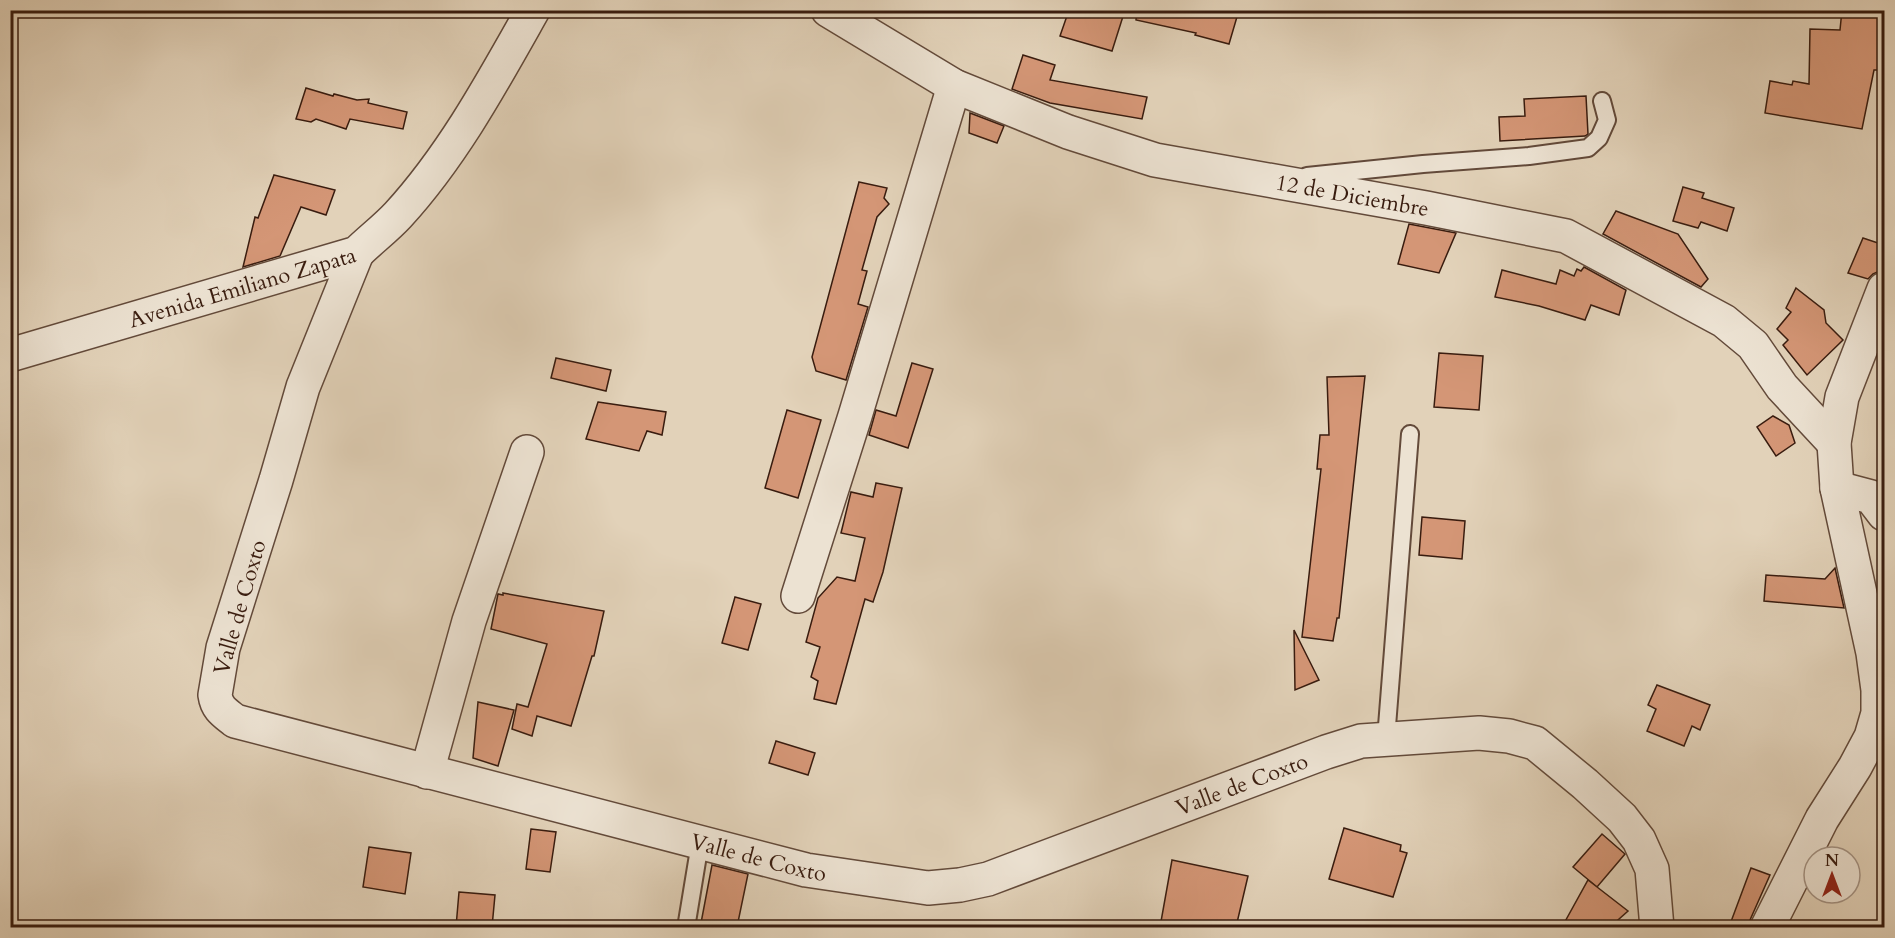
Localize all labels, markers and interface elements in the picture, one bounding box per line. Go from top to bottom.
street label: 12 de Diciembre [1273,168,1431,224]
street label: Avenida Emiliano Zapata [125,240,360,335]
street label: Valle de Coxto [206,536,274,678]
street label: Valle de Coxto [1171,746,1312,823]
street label: Valle de Coxto [687,826,828,889]
north arrow [1802,845,1862,905]
text: N [1825,850,1839,872]

